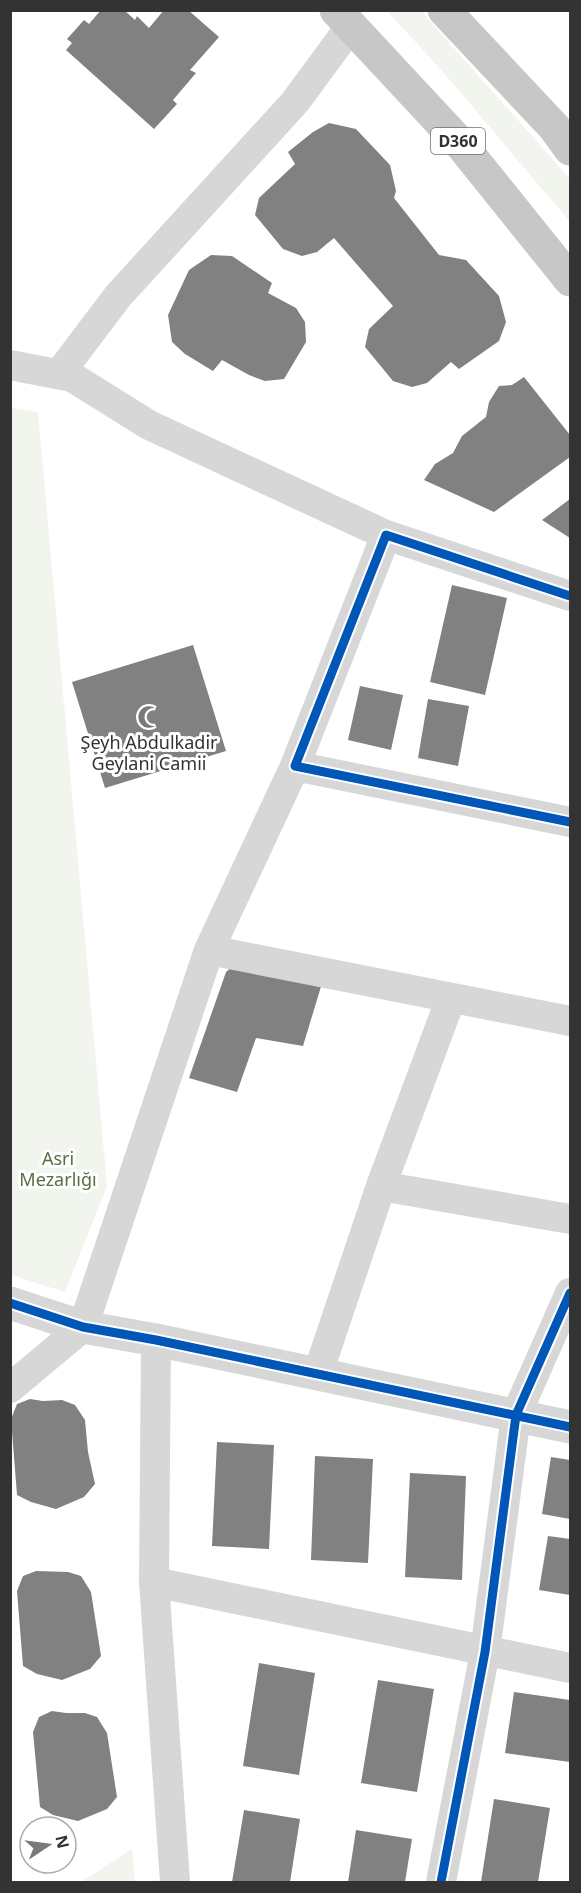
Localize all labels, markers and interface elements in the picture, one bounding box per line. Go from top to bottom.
road number: D360 [431,128,485,154]
mosque icon: Şeyh Abdulkadir Geylani Camii [136,704,162,730]
place label: Şeyh Abdulkadir Geylani Camii [81,730,218,775]
park label: Asri Mezarlığı [19,1146,97,1191]
north arrow [18,1815,78,1875]
text: N [50,1833,75,1850]

